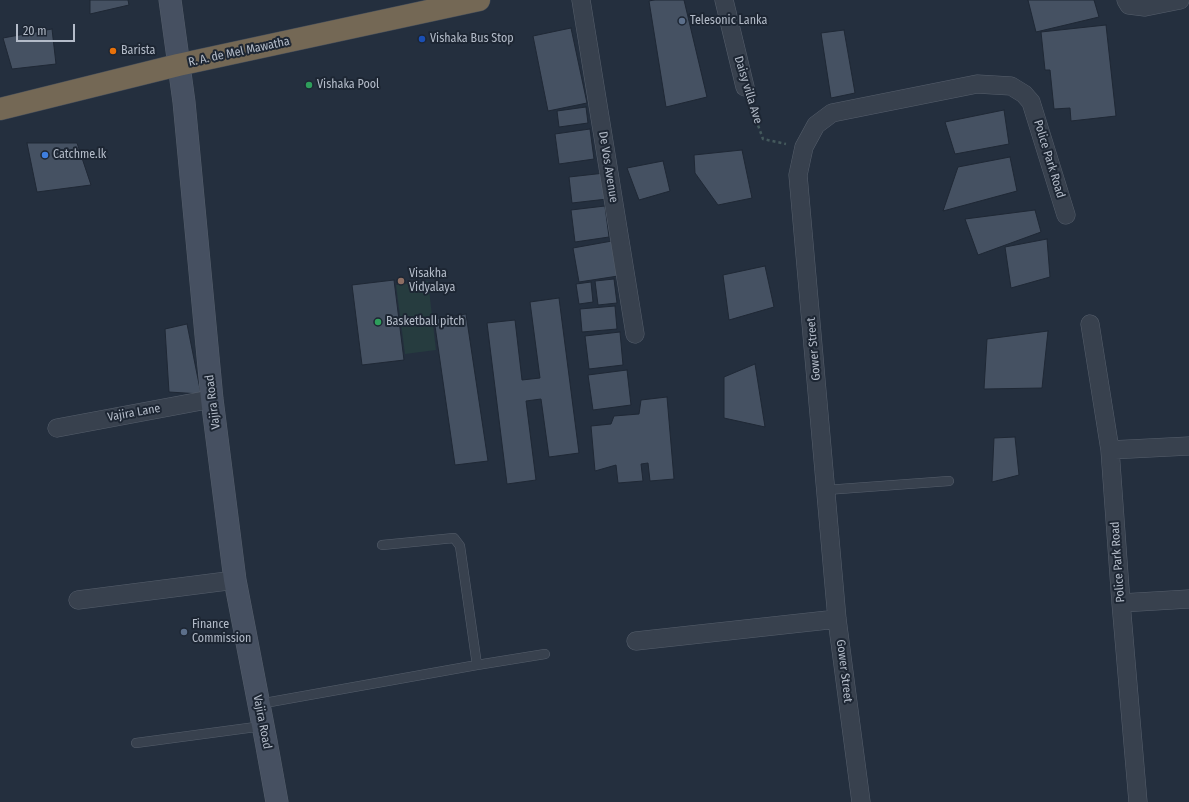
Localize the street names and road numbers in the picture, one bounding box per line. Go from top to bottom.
street label: R. A. de Mel Mawatha [187,34,291,70]
street label: Daisy villa Ave [731,55,765,125]
street label: Police Park Road [1030,118,1068,200]
street label: De Vos Avenue [595,130,621,204]
street label: Gower Street [804,317,824,381]
street label: Vajira Road [203,374,223,430]
street label: Vajira Lane [106,401,162,425]
street label: Police Park Road [1108,521,1128,603]
street label: Gower Street [833,639,855,703]
street label: Vajira Road [250,694,274,750]

